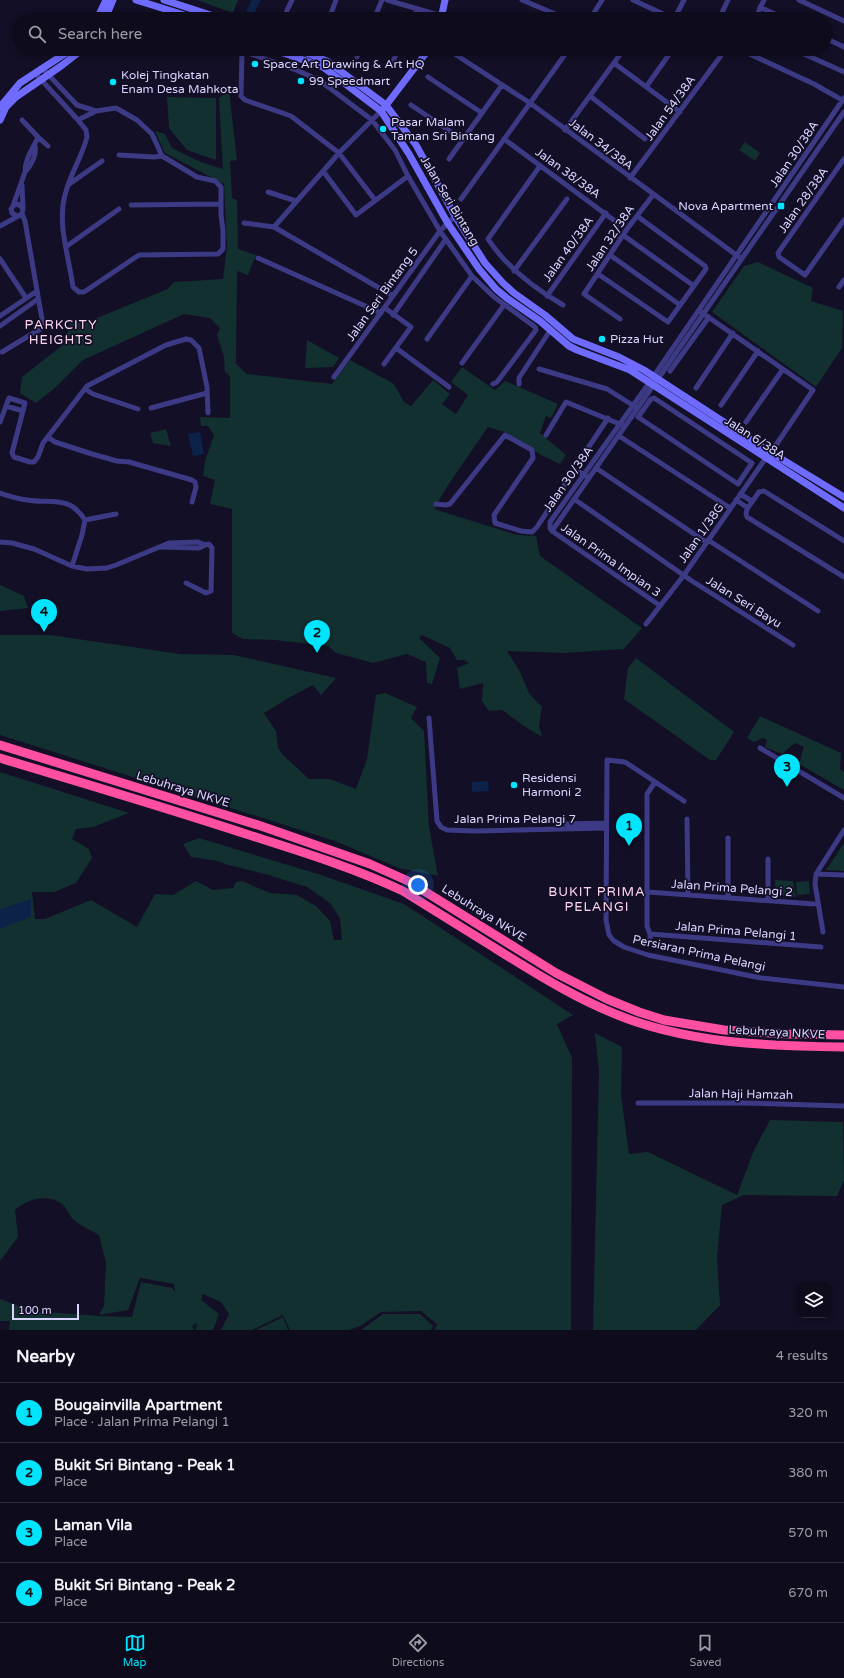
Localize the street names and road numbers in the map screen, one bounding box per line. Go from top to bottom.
street label: Jalan 54/38A [642,73,698,143]
street label: Jalan 34/38A [566,115,636,173]
street label: Jalan 30/38A [767,118,821,190]
street label: Jalan 38/38A [533,145,603,201]
street label: Jalan Seri Bintang [418,154,482,248]
street label: Jalan 28/38A [775,164,831,236]
street label: Jalan 32/38A [583,202,637,274]
street label: Jalan 40/38A [540,214,596,284]
street label: Jalan Seri Bintang 5 [343,244,421,344]
street label: Jalan 6/38A [722,413,788,463]
street label: Jalan 30/38A [540,443,596,515]
street label: Jalan 1/38G [675,501,727,565]
street label: Jalan Prima Impian 3 [558,520,664,600]
street label: Jalan Seri Bayu [704,573,784,631]
street label: Lebuhraya NKVE [135,768,232,810]
street label: Jalan Prima Pelangi 7 [454,812,576,826]
street label: Jalan Prima Pelangi 2 [671,877,793,899]
street label: Lebuhraya NKVE [439,881,529,945]
street label: Jalan Prima Pelangi 1 [675,919,797,943]
street label: Persiaran Prima Pelangi [631,932,767,974]
street label: Lebuhraya NKVE [728,1022,826,1042]
street label: Jalan Haji Hamzah [689,1086,793,1102]

